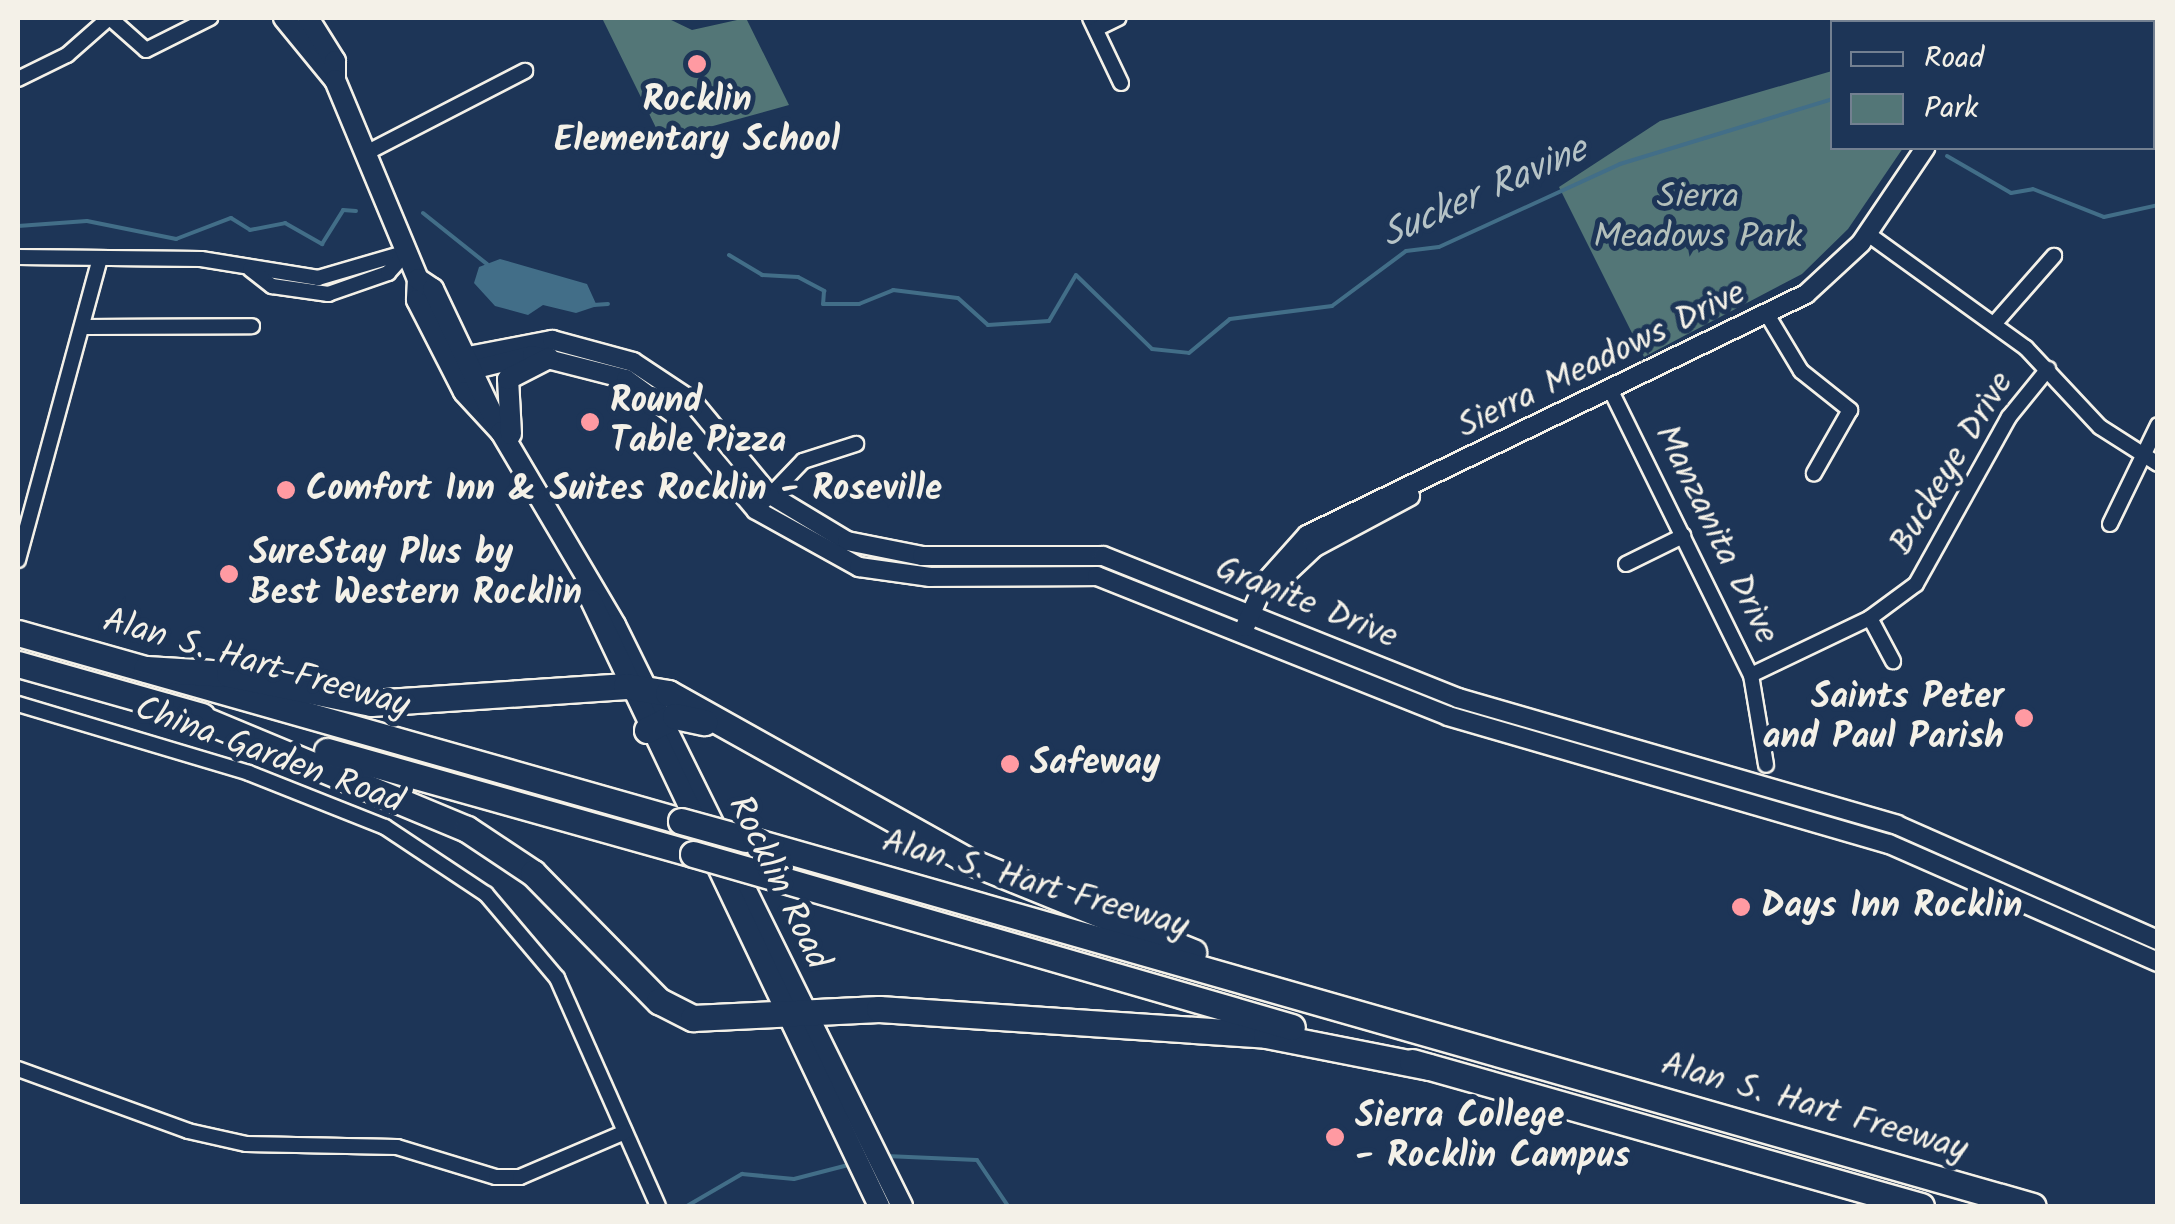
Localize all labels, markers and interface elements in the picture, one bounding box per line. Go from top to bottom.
legend [1830,20,2155,150]
text: Road [1924,35,1984,83]
marker: Rocklin Elementary School [686,53,708,75]
place label: Rocklin Elementary School [554,80,840,162]
text: Park [1924,85,1978,133]
water label: Sucker Ravine [1375,128,1595,260]
park label: Sierra Meadows Park [1593,177,1803,259]
street label: Sierra Meadows Drive [1451,273,1753,449]
street label: Buckeye Drive [1882,365,2024,563]
place label: Round Table Pizza [610,381,786,463]
marker: Round Table Pizza [579,411,601,433]
street label: Manzanita Drive [1644,419,1786,651]
place label: Comfort Inn & Suites Rocklin - Roseville [306,469,942,511]
marker: Comfort Inn & Suites Rocklin - Roseville [275,479,297,501]
place label: SureStay Plus by Best Western Rocklin [249,533,582,615]
street label: Granite Drive [1209,548,1403,660]
marker: SureStay Plus by Best Western Rocklin [218,563,240,585]
street label: Alan S. Hart Freeway [98,600,414,728]
place label: Saints Peter and Paul Parish [1763,677,2004,759]
street label: China Garden Road [129,688,409,824]
marker: Saints Peter and Paul Parish [2013,707,2035,729]
place label: Safeway [1030,743,1160,785]
marker: Safeway [999,753,1021,775]
street label: Rocklin Road [718,789,838,977]
street label: Alan S. Hart Freeway [877,821,1193,949]
place label: Days Inn Rocklin [1761,886,2022,928]
marker: Days Inn Rocklin [1730,896,1752,918]
street label: Alan S. Hart Freeway [1656,1044,1972,1172]
place label: Sierra College - Rocklin Campus [1355,1096,1630,1178]
marker: Sierra College - Rocklin Campus [1324,1126,1346,1148]

